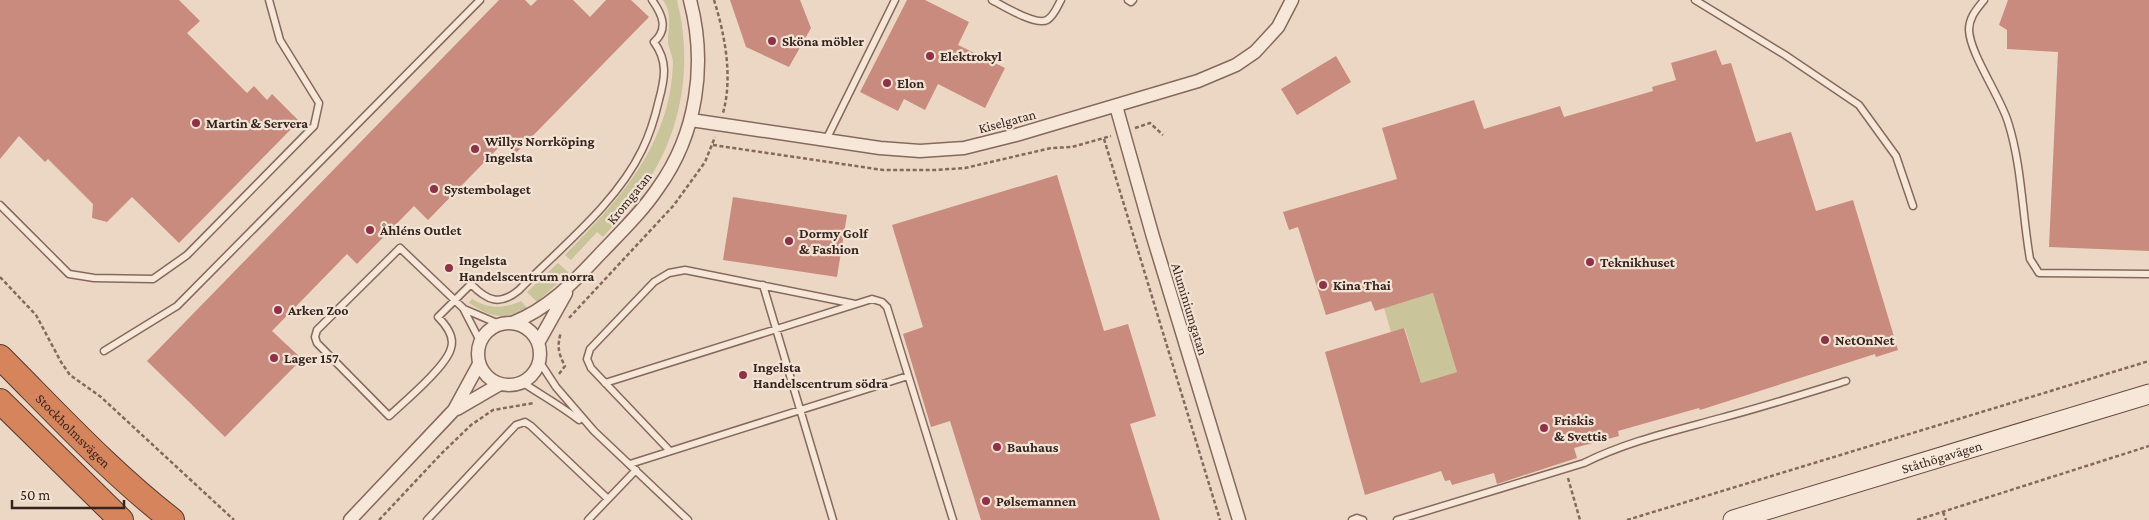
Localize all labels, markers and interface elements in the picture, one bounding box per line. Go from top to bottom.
place label: Sköna möbler [782,33,865,49]
marker: Sköna möbler [766,35,778,47]
place label: Elektrokyl [940,48,1002,64]
marker: Elektrokyl [924,50,936,62]
place label: Elon [897,75,924,91]
marker: Elon [881,77,893,89]
street label: Kiselgatan [977,106,1038,136]
place label: Martin & Servera [206,115,308,131]
marker: Martin & Servera [190,117,202,129]
place label: Willys Norrköping Ingelsta [484,133,595,165]
marker: Willys Norrköping Ingelsta [469,143,481,155]
street label: Kromgatan [603,168,655,227]
place label: Systembolaget [444,181,532,197]
marker: Systembolaget [428,183,440,195]
place label: Åhléns Outlet [379,222,463,238]
marker: Åhléns Outlet [364,224,376,236]
place label: Dormy Golf & Fashion [799,225,869,257]
marker: Dormy Golf & Fashion [783,235,795,247]
place label: Ingelsta Handelscentrum norra [459,252,595,284]
place label: Teknikhuset [1600,254,1676,270]
marker: Teknikhuset [1584,256,1596,268]
street label: Aluminiumgatan [1168,261,1212,357]
marker: Ingelsta Handelscentrum norra [443,262,455,274]
place label: Kina Thai [1333,277,1391,293]
marker: Kina Thai [1317,279,1329,291]
place label: Arken Zoo [287,302,349,318]
marker: Arken Zoo [272,304,284,316]
place label: NetOnNet [1835,332,1896,348]
marker: NetOnNet [1819,334,1831,346]
place label: Lager 157 [284,350,339,366]
marker: Lager 157 [268,352,280,364]
place label: Ingelsta Handelscentrum södra [753,359,888,391]
marker: Ingelsta Handelscentrum södra [737,369,749,381]
street label: Stockholmsvägen [33,390,114,471]
place label: Friskis & Svettis [1554,412,1607,444]
marker: Friskis & Svettis [1538,422,1550,434]
street label: Ståthögavägen [1900,437,1984,477]
place label: Bauhaus [1007,439,1059,455]
marker: Bauhaus [991,441,1003,453]
scale bar [12,478,125,510]
text: 50 m [20,487,50,503]
place label: Pølsemannen [996,493,1076,509]
marker: Pølsemannen [980,495,992,507]

